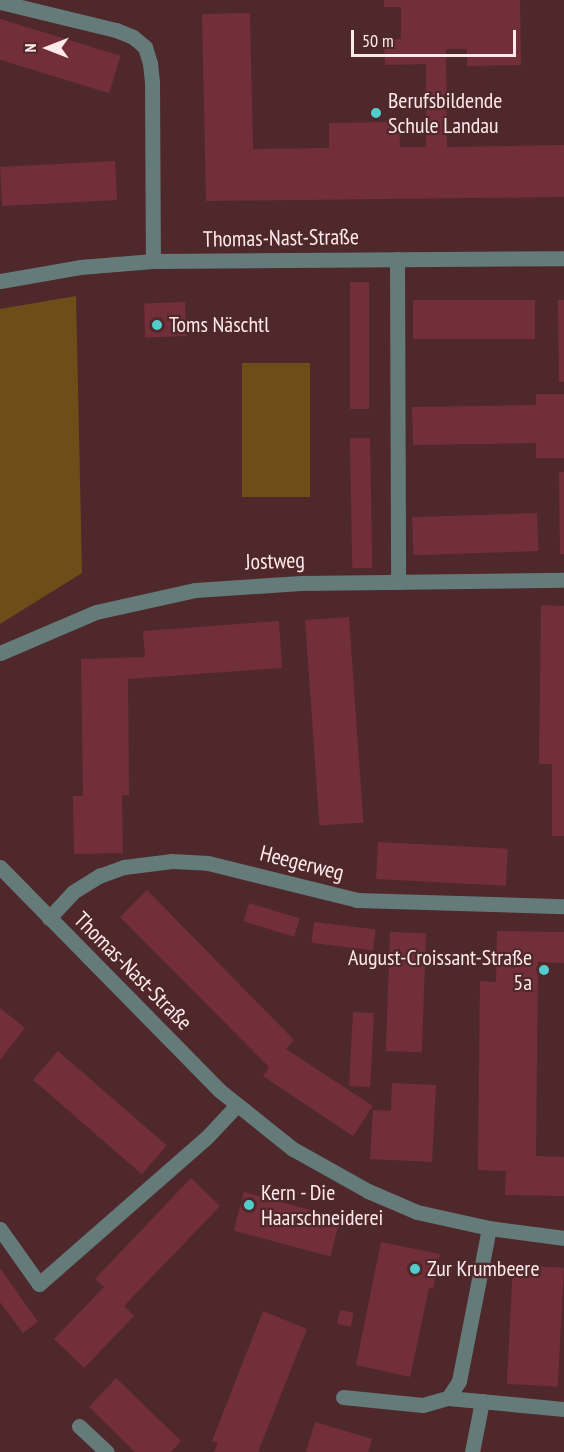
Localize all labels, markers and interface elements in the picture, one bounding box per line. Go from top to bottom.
north arrow [18,18,78,78]
scale bar [354,18,519,56]
text: 50 m [362,29,394,52]
text: N [20,44,40,52]
place label: Berufsbildende Schule Landau [388,87,502,138]
marker: Berufsbildende Schule Landau [369,106,383,120]
street label: Thomas-Nast-Straße [203,223,359,253]
place label: Toms Näschtl [169,312,269,338]
marker: Toms Näschtl [150,318,164,332]
street label: Jostweg [245,547,305,575]
street label: Heegerweg [257,840,347,886]
street label: Thomas-Nast-Straße [68,906,198,1036]
place label: August-Croissant-Straße 5a [348,944,532,996]
marker: August-Croissant-Straße 5a [537,963,551,977]
place label: Kern - Die Haarschneiderei [261,1179,383,1230]
marker: Kern - Die Haarschneiderei [242,1198,256,1212]
place label: Zur Krumbeere [427,1256,539,1282]
marker: Zur Krumbeere [408,1262,422,1276]

